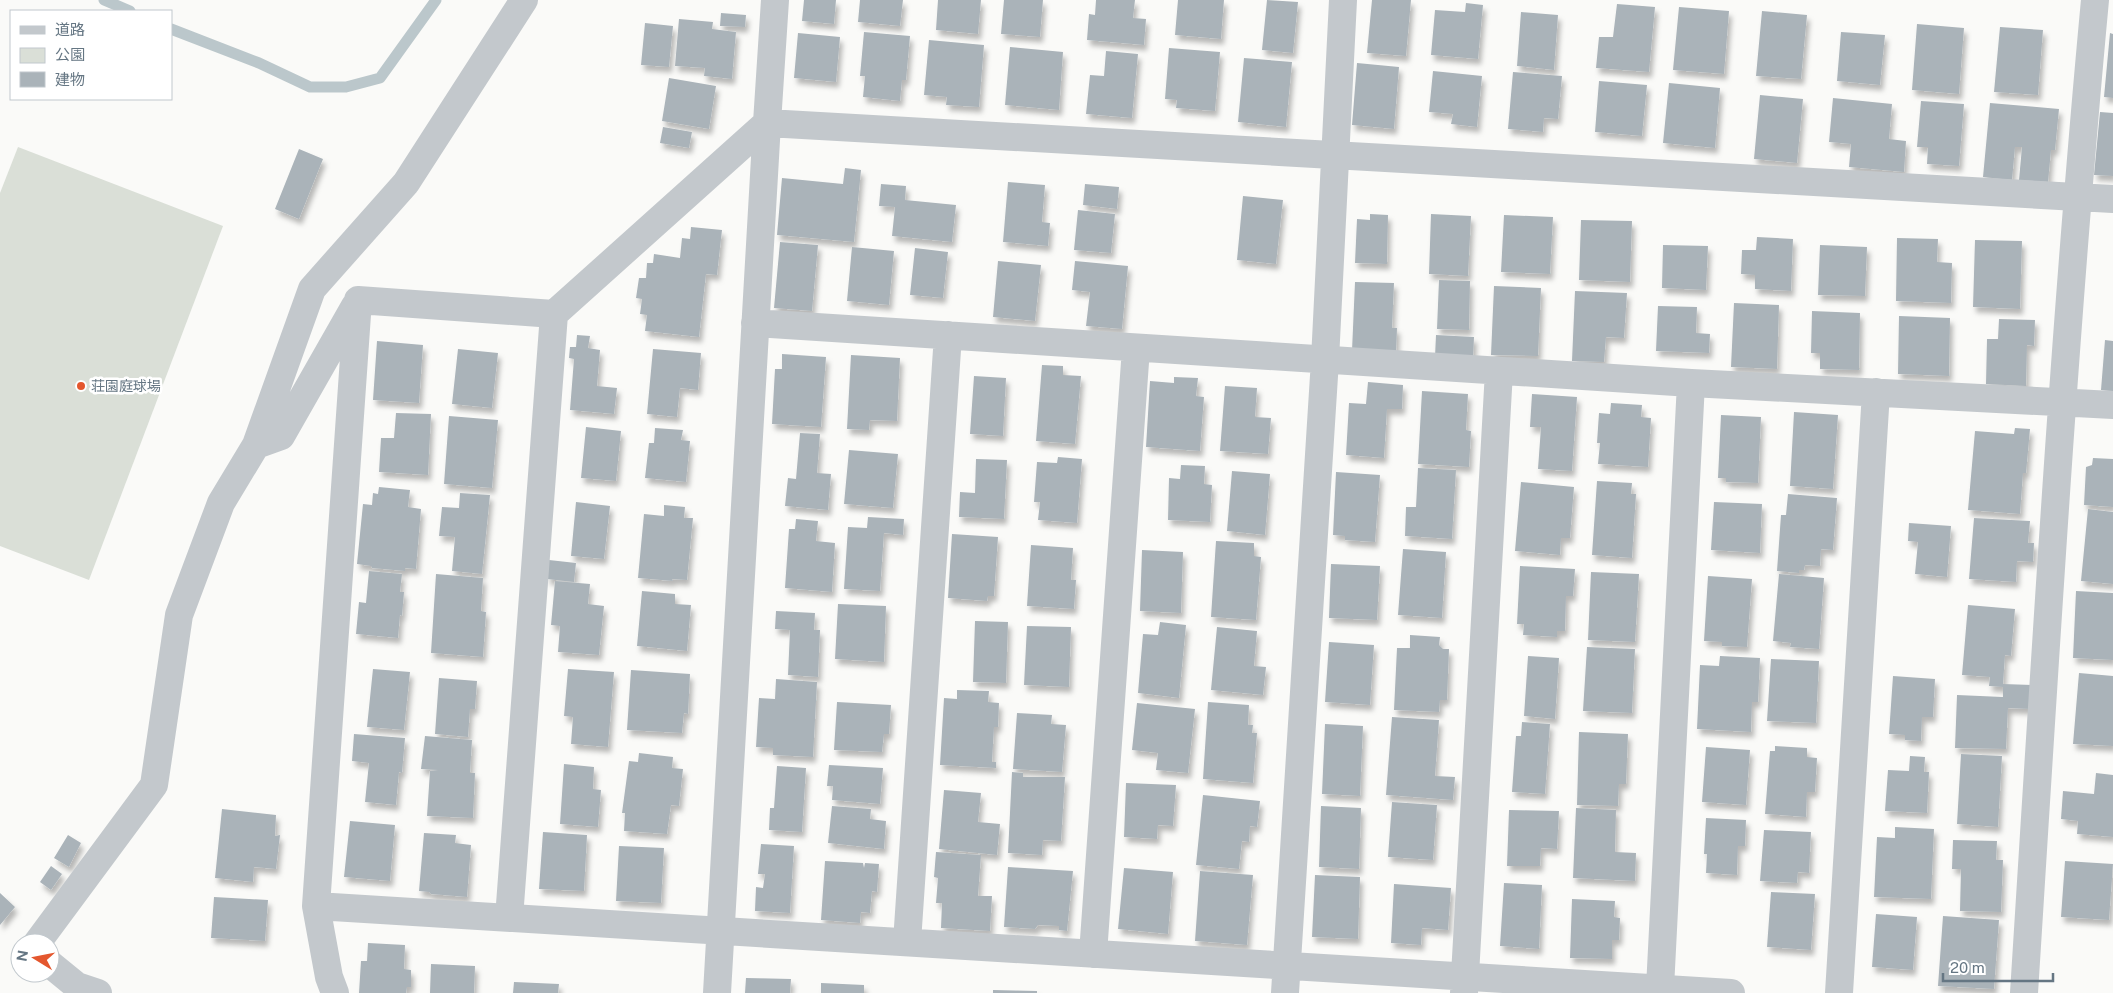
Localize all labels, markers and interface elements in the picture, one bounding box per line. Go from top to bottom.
legend [10,10,172,100]
text: 道路 [55,21,85,38]
text: 公園 [55,46,85,63]
text: 建物 [55,71,85,88]
place label: 荘園庭球場 [91,378,161,394]
marker: 荘園庭球場 [75,380,87,392]
north arrow [10,933,60,983]
text: N [13,949,31,963]
scale bar [1943,950,2053,982]
text: 20 m [1950,959,1985,976]

